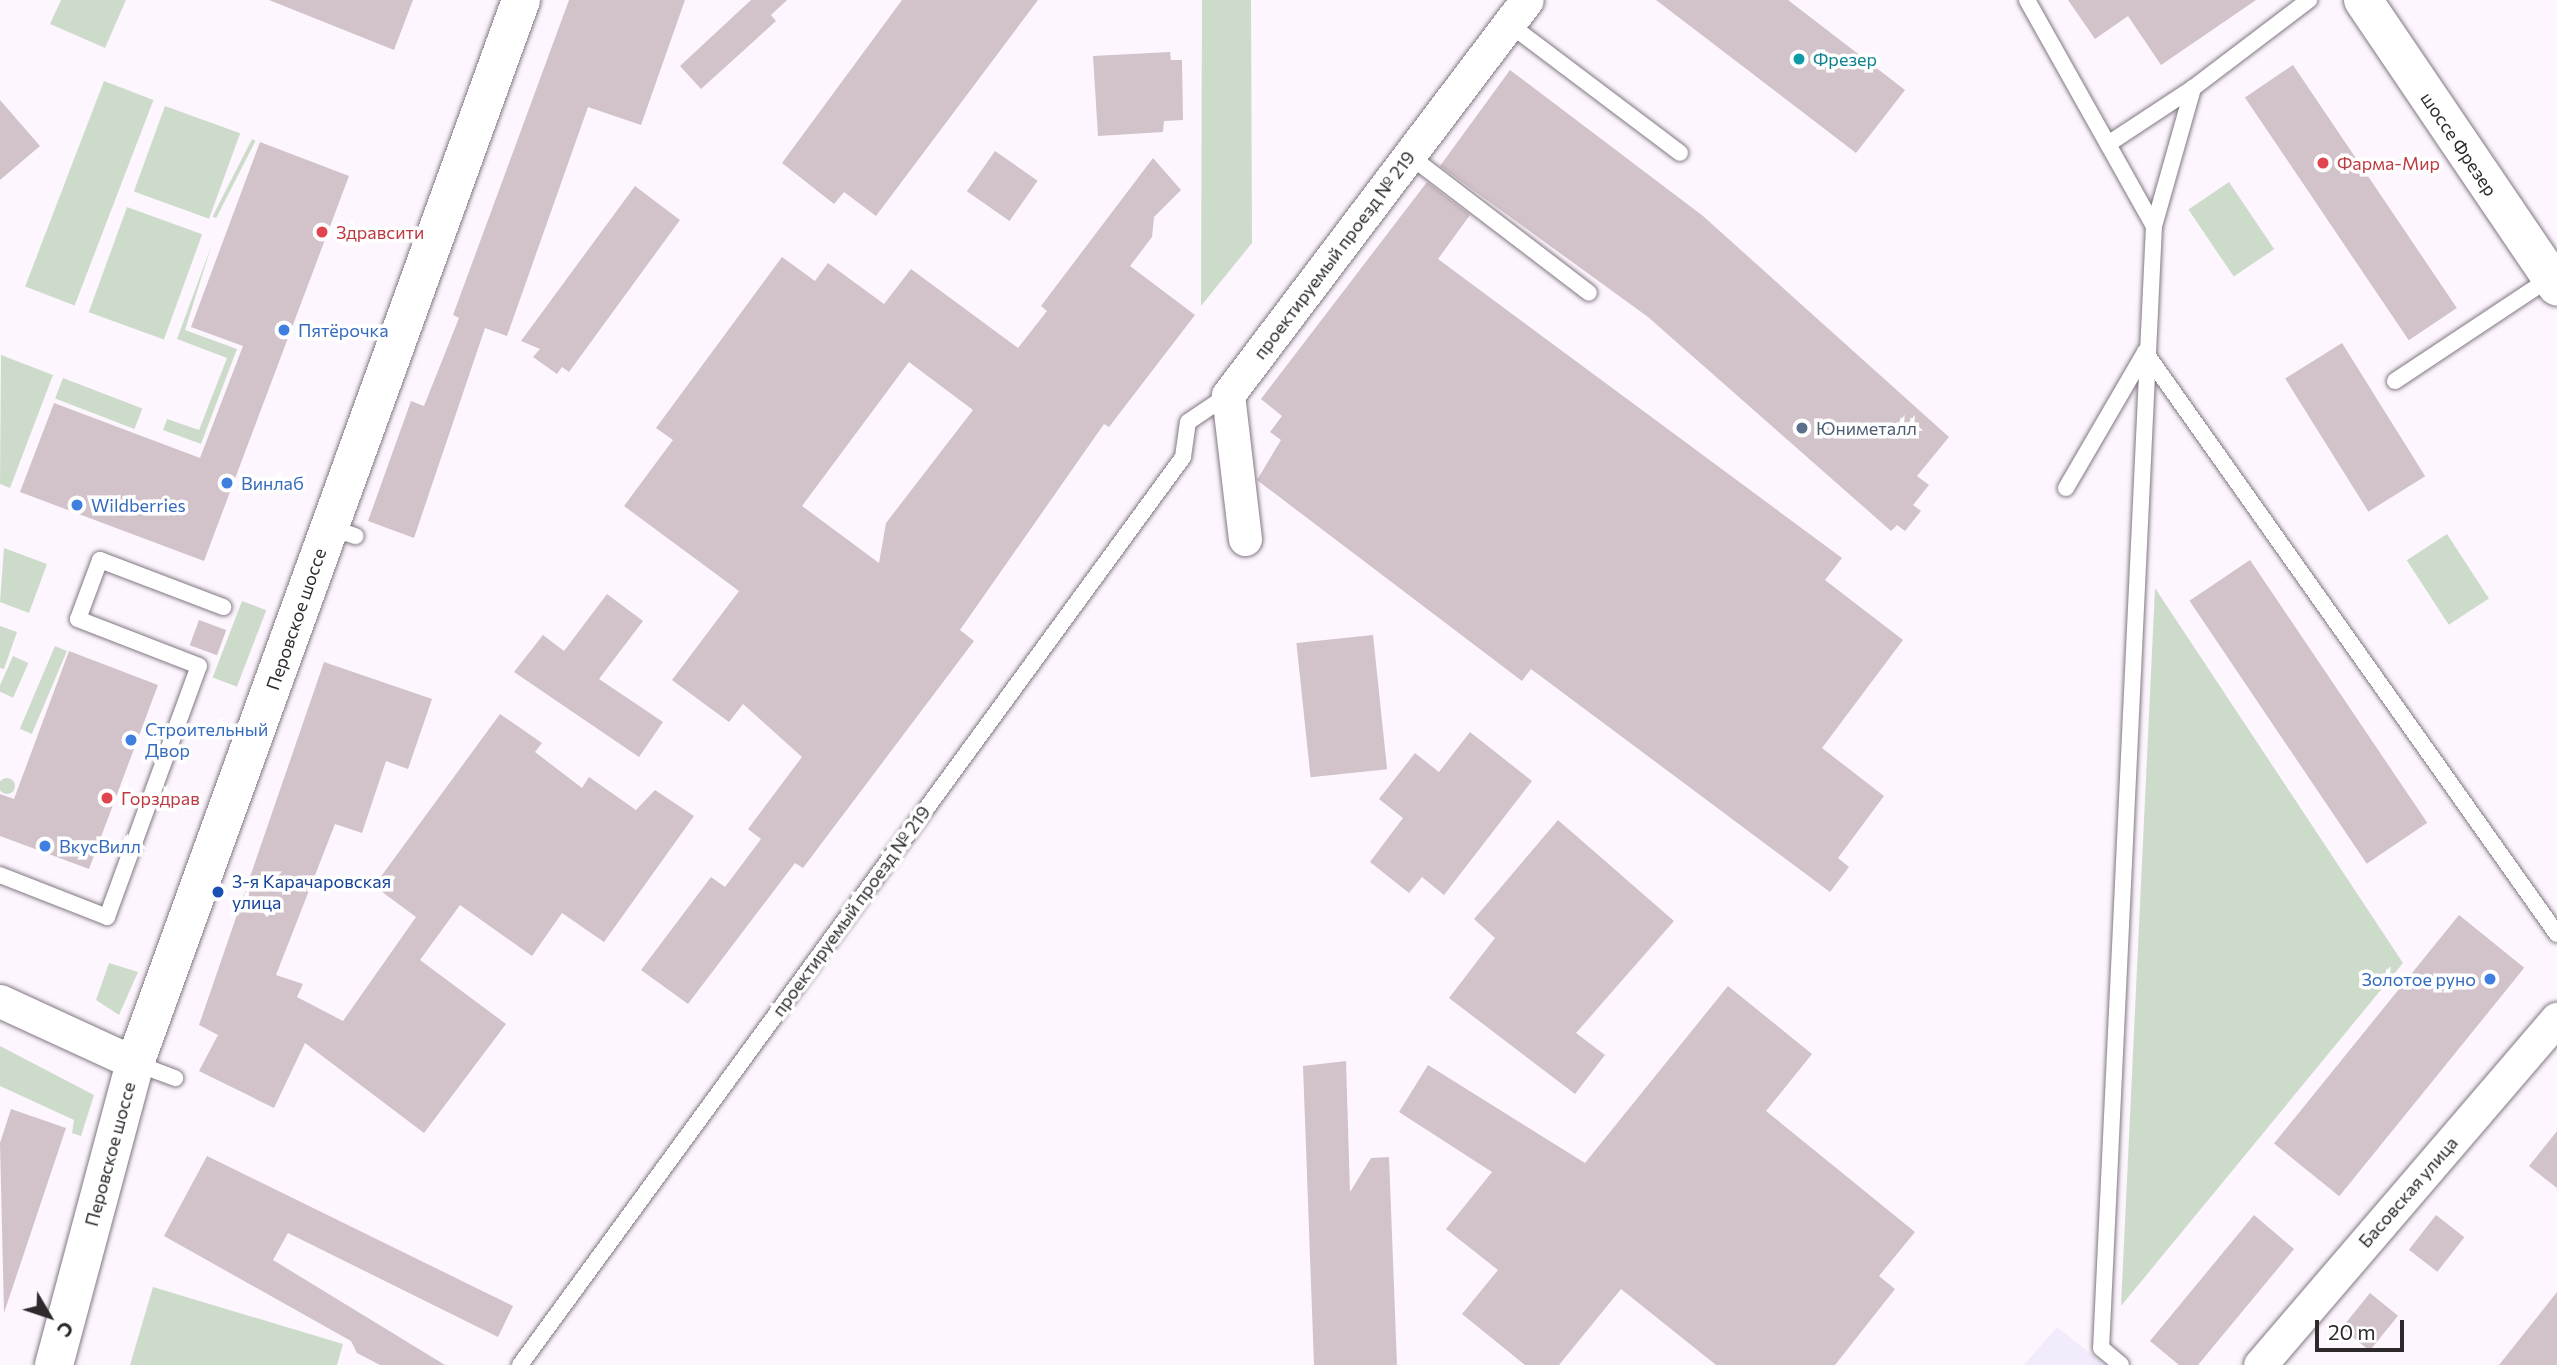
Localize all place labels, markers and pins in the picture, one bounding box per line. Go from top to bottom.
place label: Фрезер [1813,48,1877,70]
marker: Фрезер [1791,51,1807,67]
place label: Фарма-Мир [2337,152,2440,174]
marker: Фарма-Мир [2315,155,2331,171]
place label: Здравсити [336,221,424,243]
marker: Здравсити [314,224,330,240]
place label: Пятёрочка [298,319,389,341]
marker: Пятёрочка [276,322,292,338]
place label: Юниметалл [1816,417,1917,439]
marker: Юниметалл [1794,420,1810,436]
place label: Винлаб [241,472,304,494]
marker: Винлаб [219,475,235,491]
place label: Wildberries [91,494,186,516]
marker: Wildberries [69,497,85,513]
place label: Строительный Двор [145,719,268,762]
marker: Строительный Двор [123,732,139,748]
place label: Горздрав [121,787,200,809]
marker: Горздрав [99,790,115,806]
place label: ВкусВилл [59,835,141,857]
marker: ВкусВилл [37,838,53,854]
place label: 3-я Карачаровская улица [232,871,391,914]
marker: 3-я Карачаровская улица [210,884,226,900]
place label: Золотое руно [2361,968,2476,990]
marker: Золотое руно [2482,971,2498,987]

